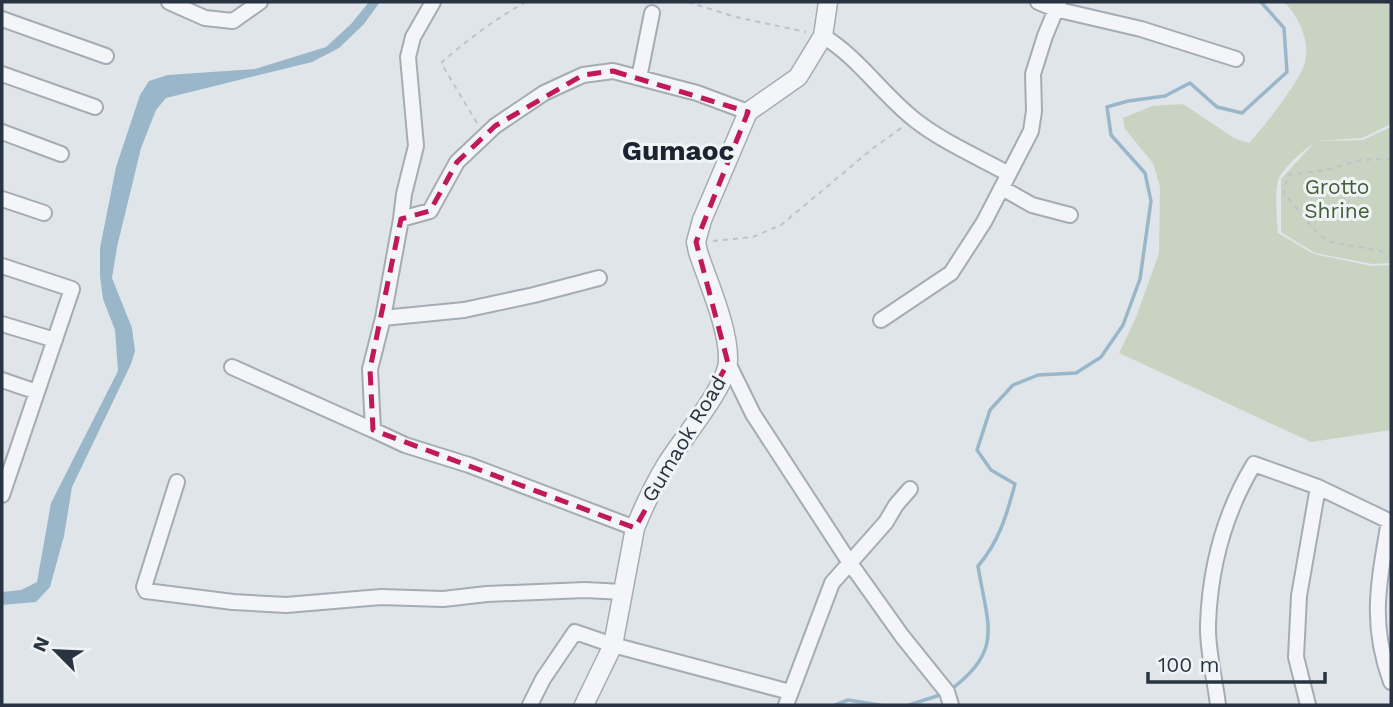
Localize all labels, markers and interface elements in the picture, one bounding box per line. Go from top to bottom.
district label: Gumaoc [622,134,734,167]
park label: Grotto Shrine [1304,174,1370,223]
street label: Gumaok Road [636,371,731,506]
north arrow [21,616,91,686]
text: N [28,633,54,655]
scale bar [1148,640,1325,684]
text: 100 m [1158,652,1220,677]

